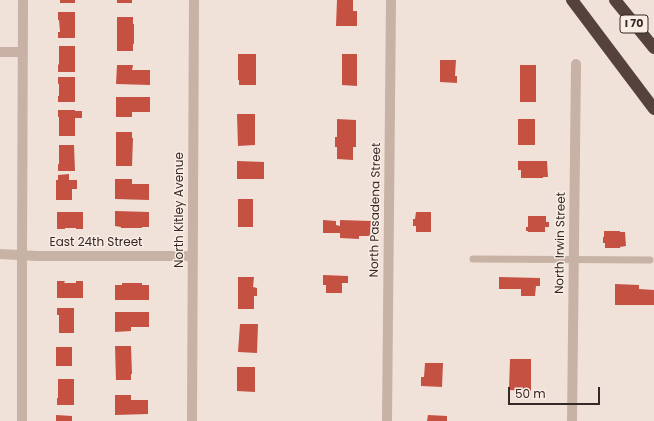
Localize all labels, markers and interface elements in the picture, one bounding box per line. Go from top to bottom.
road number: I 70 [620,15,648,33]
street label: North Pasadena Street [368,142,384,278]
street label: North Kitley Avenue [173,152,187,268]
street label: North Irwin Street [553,192,569,294]
street label: East 24th Street [50,236,142,250]
scale bar [510,379,602,405]
text: 50 m [515,385,546,402]

